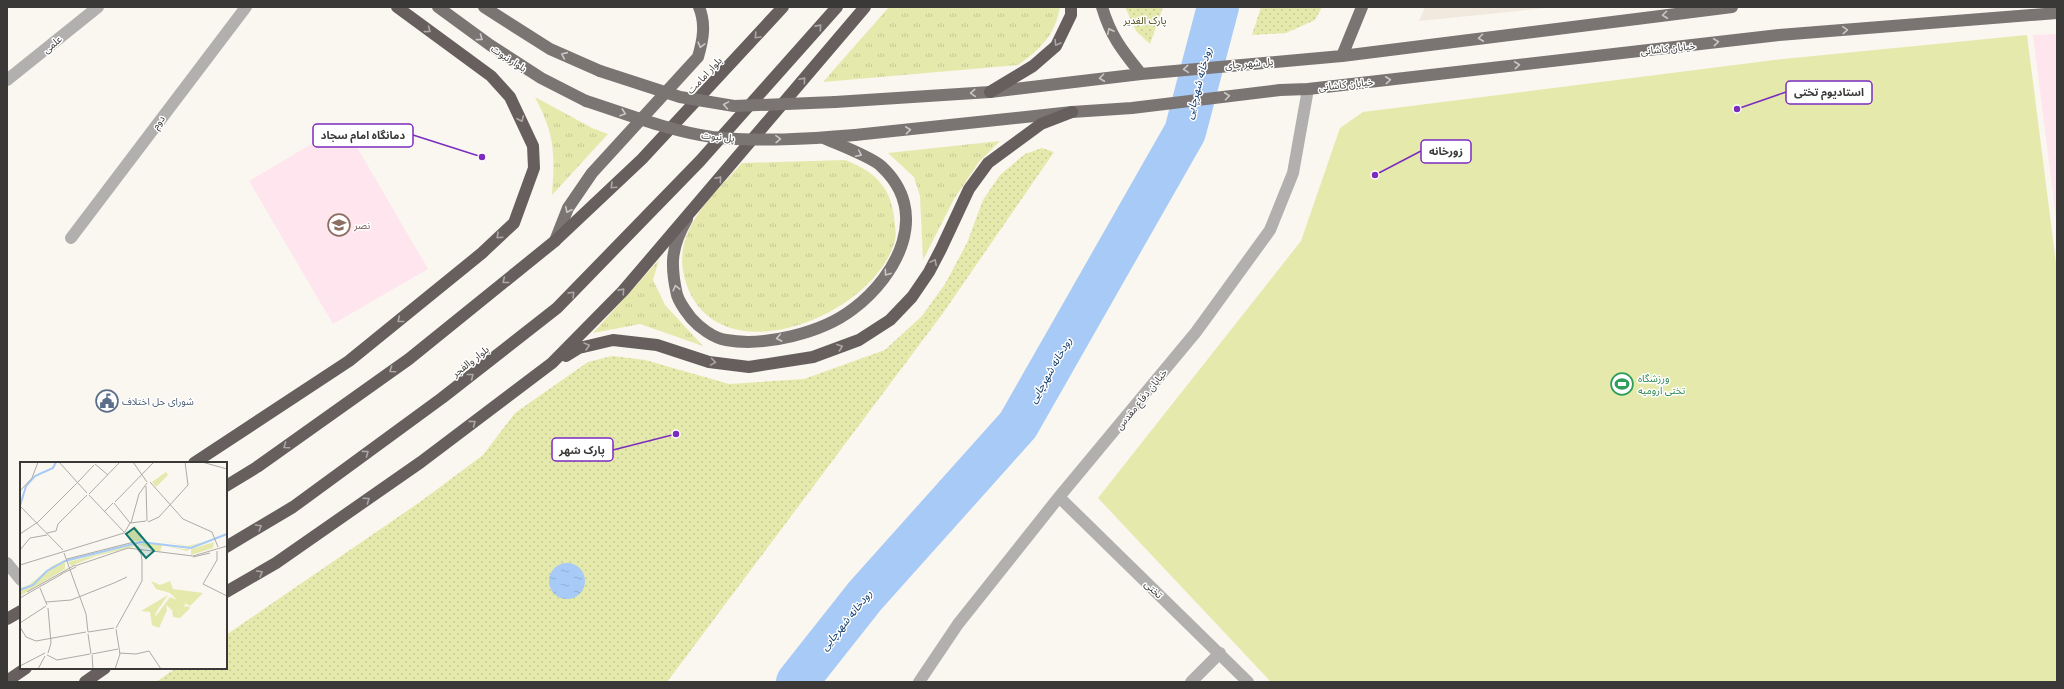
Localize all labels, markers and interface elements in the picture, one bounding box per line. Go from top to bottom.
one-way arrow [1662,10,1668,19]
park label: پارک الغدیر [1123,14,1166,27]
one-way arrow [815,24,822,32]
one-way arrow [424,25,431,32]
one-way arrow [1842,25,1848,34]
one-way arrow [1107,28,1115,35]
one-way arrow [754,31,762,39]
street label: علمی [40,33,65,56]
one-way arrow [1477,33,1484,42]
one-way arrow [476,34,483,41]
one-way arrow [1054,38,1061,45]
one-way arrow [1713,38,1719,47]
street label: خیابان کاشانی [1640,39,1696,58]
one-way arrow [697,41,706,48]
street label: بلوار نبوت [489,42,529,75]
water label: رودخانه شهرچایی [1183,46,1215,121]
one-way arrow [561,52,569,60]
street label: بلوار امامت [684,54,725,96]
street label: پل شهر چای [1224,55,1274,72]
one-way arrow [1514,61,1520,70]
one-way arrow [1183,65,1189,74]
one-way arrow [1099,73,1106,82]
street label: خیابان کاشانی [1318,75,1374,94]
one-way arrow [1385,75,1391,84]
one-way arrow [798,77,805,84]
callout: استادیوم تختی [1786,81,1872,104]
text: استادیوم تختی [1794,86,1864,101]
one-way arrow [970,88,976,97]
one-way arrow [1224,92,1230,101]
one-way arrow [723,101,729,109]
one-way arrow [620,108,627,117]
street label: دوم [149,113,170,133]
one-way arrow [516,114,524,122]
callout: دمانگاه امام سجاد [313,124,413,147]
one-way arrow [905,125,911,134]
street label: پل نبوت [701,128,735,145]
text: دمانگاه امام سجاد [321,129,405,144]
one-way arrow [775,135,781,143]
callout: زورخانه [1421,140,1471,163]
text: زورخانه [1429,145,1463,158]
one-way arrow [855,150,863,157]
one-way arrow [714,176,721,183]
one-way arrow [610,181,618,189]
one-way arrow [565,206,573,213]
school or university icon: نصر [326,212,352,238]
place label: نصر [353,219,370,232]
one-way arrow [496,232,504,239]
one-way arrow [930,259,937,267]
one-way arrow [885,268,892,275]
one-way arrow [503,276,510,283]
one-way arrow [672,285,680,291]
one-way arrow [617,289,624,296]
one-way arrow [567,291,574,299]
one-way arrow [397,315,404,322]
one-way arrow [776,333,782,342]
water label: رودخانه شهرچایی [1026,335,1075,406]
one-way arrow [583,342,590,351]
street label: بلوار والفجر [448,343,492,381]
one-way arrow [837,343,844,351]
one-way arrow [710,358,716,366]
one-way arrow [390,365,397,372]
street label: خیابان دفاع مقدس [1113,366,1171,433]
sports icon: ورزشگاه تختی ارومیه [1609,371,1635,397]
place label: ورزشگاه تختی ارومیه [1638,372,1685,397]
one-way arrow [466,373,473,380]
public building icon: شورای حل اختلاف [94,388,120,414]
place label: شورای حل اختلاف [122,395,194,408]
one-way arrow [468,421,475,428]
callout: پارک شهر [552,438,613,461]
one-way arrow [284,441,291,448]
text: پارک شهر [558,444,605,458]
one-way arrow [362,451,369,458]
inset map [20,462,227,669]
one-way arrow [363,498,370,505]
one-way arrow [255,524,262,531]
one-way arrow [256,570,263,577]
street label: تختی [1142,578,1166,601]
water label: رودخانه شهرچایی [818,587,876,654]

